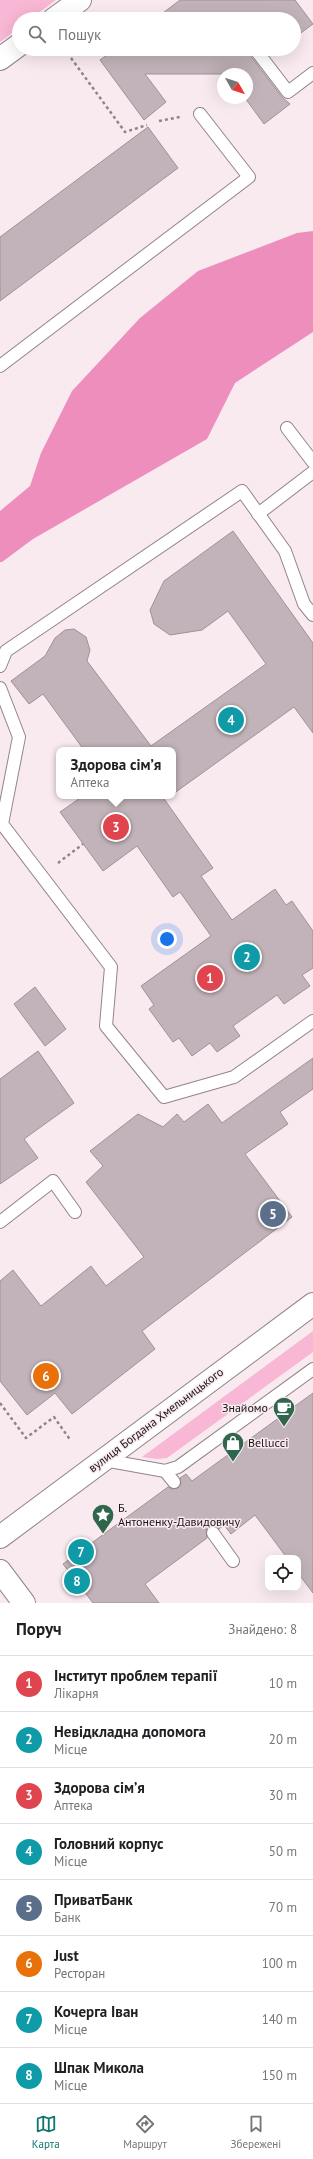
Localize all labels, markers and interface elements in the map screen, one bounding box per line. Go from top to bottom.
search box [12,12,301,56]
icon: search [26,23,48,45]
text: Пошук [58,25,101,44]
north arrow [217,68,253,104]
pin: 4 [218,705,244,735]
popup [56,747,176,799]
text: Здорова сімʼя [71,755,161,774]
text: Аптека [71,774,109,791]
pin: 3 [103,812,129,842]
your location [157,929,177,949]
pin: 2 [234,942,260,972]
pin: 1 [197,963,223,993]
pin: 5 [260,1199,286,1229]
pin: 6 [33,1361,59,1391]
street label: вулиця Богдана Хмельницького [85,1364,226,1475]
cafe icon: Знайомо [271,1395,297,1428]
place label: Знайомо [222,1400,268,1415]
shop icon: Bellucci [220,1430,246,1463]
place label: Bellucci [248,1435,288,1450]
place label: Б. Антоненку-Давидовичу [118,1500,240,1529]
place icon: Б. Антоненку-Давидовичу [90,1502,116,1535]
pin: 7 [68,1537,94,1567]
map controls [265,1555,301,1591]
button: locate [265,1555,301,1591]
pin: 8 [64,1566,90,1596]
text: Поруч [16,1618,62,1640]
text: Знайдено: 8 [228,1621,297,1638]
text: Інститут проблем терапії [54,1666,217,1685]
text: 1 [25,1675,33,1692]
text: 10 m [269,1675,297,1692]
text: Лікарня [54,1685,99,1702]
text: Невідкладна допомога [54,1722,206,1741]
text: 2 [25,1731,33,1748]
text: 20 m [269,1731,297,1748]
text: Місце [54,1741,87,1758]
text: Здорова сімʼя [54,1778,145,1797]
text: 3 [25,1787,33,1804]
text: 30 m [269,1787,297,1804]
text: Аптека [54,1797,93,1814]
text: Головний корпус [54,1834,164,1853]
text: 4 [25,1843,33,1860]
text: 50 m [269,1843,297,1860]
text: Місце [54,1853,87,1870]
text: ПриватБанк [54,1890,133,1909]
text: 5 [25,1899,33,1916]
text: 70 m [269,1899,297,1916]
text: Банк [54,1909,81,1926]
text: Just [54,1946,79,1965]
text: 6 [25,1955,33,1972]
text: 100 m [262,1955,297,1972]
text: Ресторан [54,1965,105,1982]
text: Кочерга Іван [54,2002,138,2021]
text: 7 [25,2011,33,2028]
text: 140 m [262,2011,297,2028]
text: Місце [54,2021,87,2038]
text: Шпак Микола [54,2058,144,2077]
text: 8 [25,2067,33,2084]
text: 150 m [262,2067,297,2084]
text: Місце [54,2077,87,2094]
tab: Карта [32,2113,60,2151]
tab: Маршрут [123,2113,167,2151]
tab: Збережені [231,2113,281,2151]

